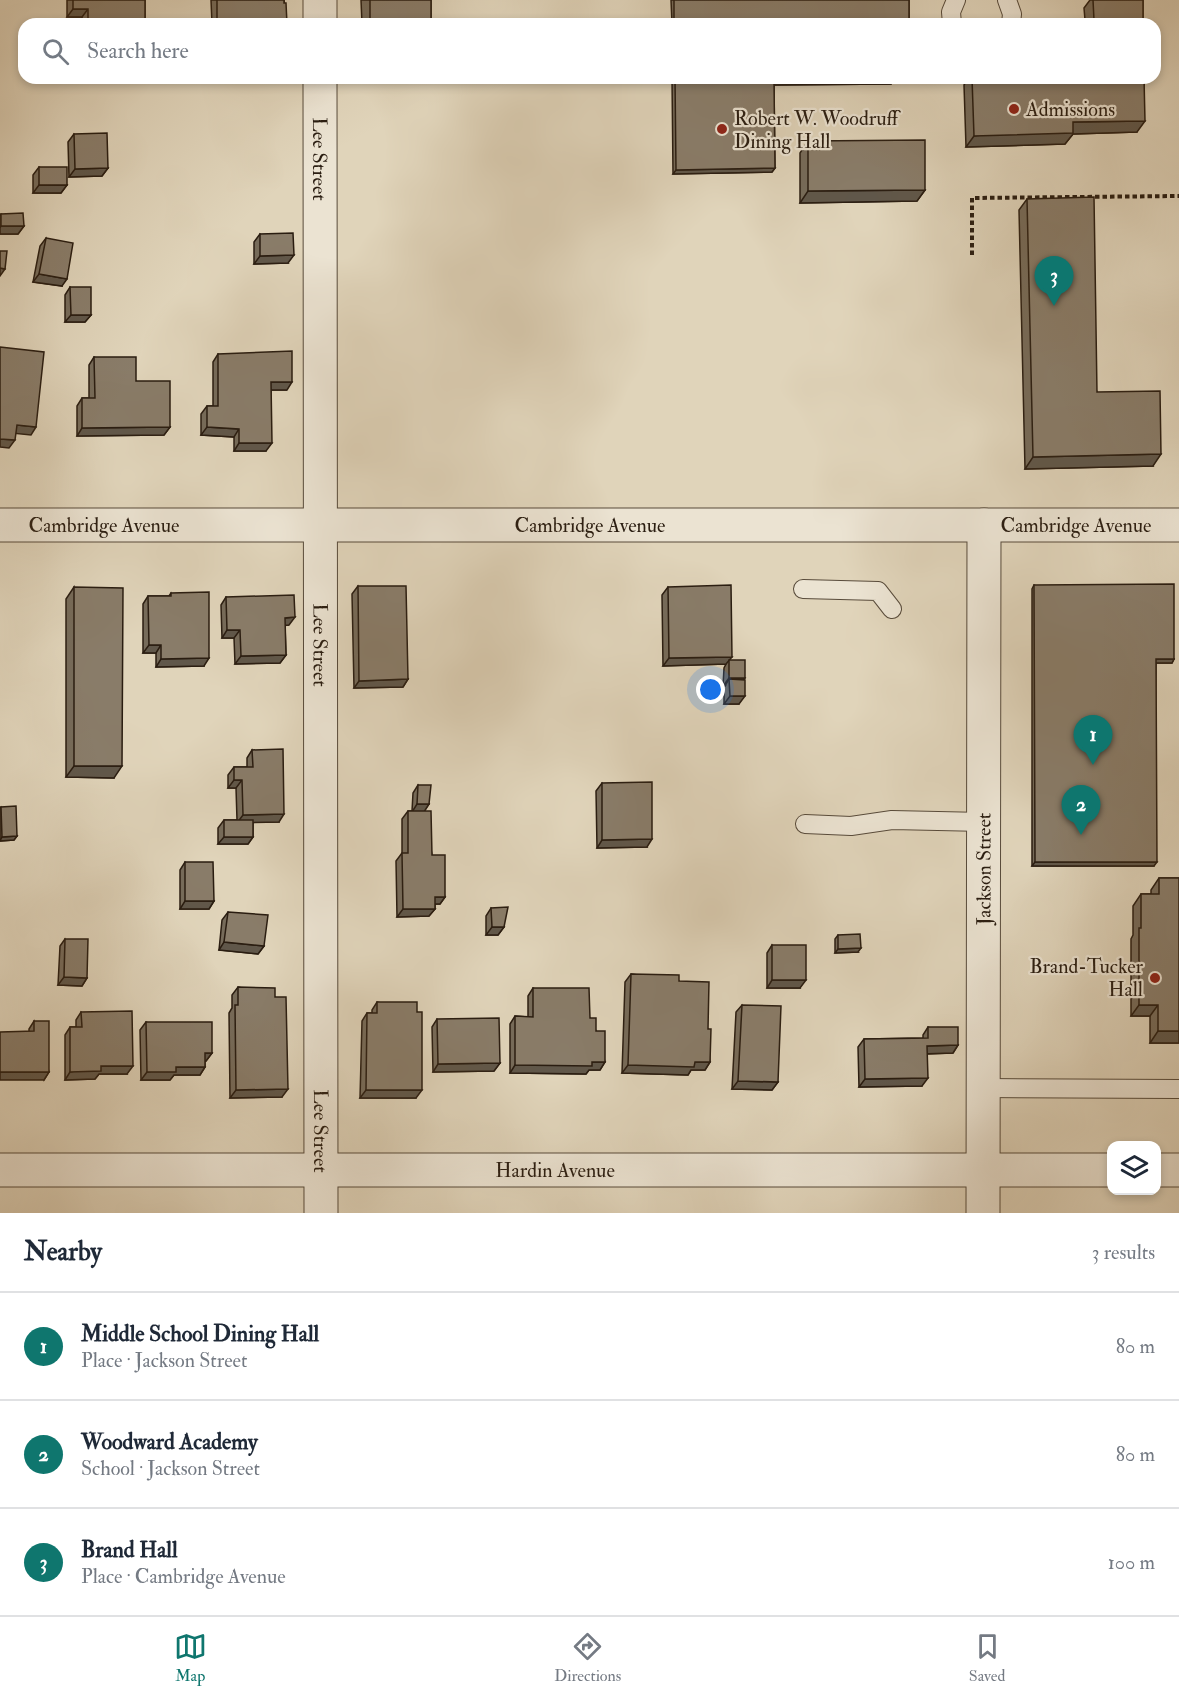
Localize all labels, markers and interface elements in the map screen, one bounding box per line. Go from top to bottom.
search box [18,18,1161,84]
icon: search [39,35,72,68]
text: Search here [87,37,189,65]
place label: Admissions [1025,97,1115,122]
marker: Admissions [1007,102,1021,116]
place label: Robert W. Woodruff Dining Hall [734,106,902,154]
street label: Lee Street [308,117,333,201]
marker: Robert W. Woodruff Dining Hall [715,122,729,136]
pin: 3 [1034,256,1074,306]
street label: Cambridge Avenue [29,513,179,538]
street label: Cambridge Avenue [515,513,665,538]
street label: Cambridge Avenue [1001,513,1151,538]
street label: Lee Street [308,603,333,687]
your location [696,675,725,704]
pin: 1 [1074,716,1112,765]
pin: 2 [1062,786,1100,835]
street label: Jackson Street [971,812,996,926]
place label: Brand-Tucker Hall [1030,954,1144,1002]
marker: Brand-Tucker Hall [1148,971,1162,985]
street label: Lee Street [308,1089,333,1173]
map controls [1107,1141,1161,1195]
button: layers [1107,1141,1161,1195]
street label: Hardin Avenue [495,1158,615,1183]
text: Nearby [24,1236,102,1268]
text: 3 results [1092,1240,1155,1265]
text: Middle School Dining Hall [81,1320,319,1348]
text: 1 [40,1334,47,1359]
text: 80 m [1116,1334,1155,1359]
text: Place · Jackson Street [81,1348,247,1373]
text: Woodward Academy [81,1428,258,1456]
text: 2 [38,1442,49,1467]
text: 80 m [1116,1442,1155,1467]
text: School · Jackson Street [81,1456,260,1481]
text: Brand Hall [81,1536,178,1564]
text: 3 [40,1550,47,1575]
text: 100 m [1108,1550,1155,1575]
text: Place · Cambridge Avenue [81,1564,286,1589]
tab: Map [174,1630,207,1686]
tab: Directions [554,1630,621,1686]
tab: Saved [969,1630,1005,1686]

